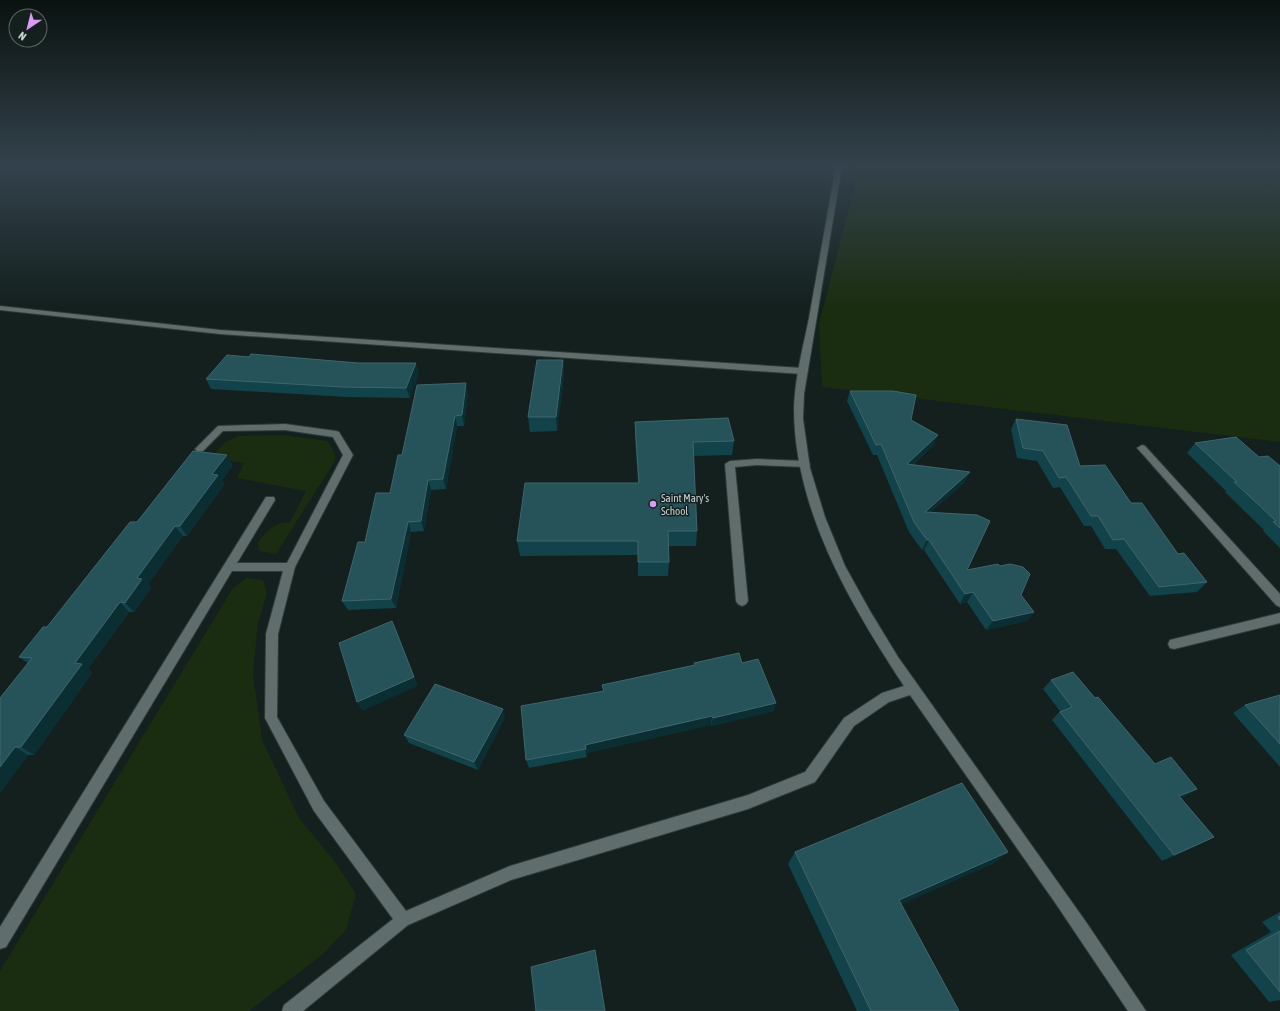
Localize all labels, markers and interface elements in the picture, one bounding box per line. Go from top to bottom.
north arrow [8,8,48,48]
text: N [16,29,28,43]
place label: Saint Mary's School [661,492,709,517]
marker: Saint Mary's School [648,499,658,509]

